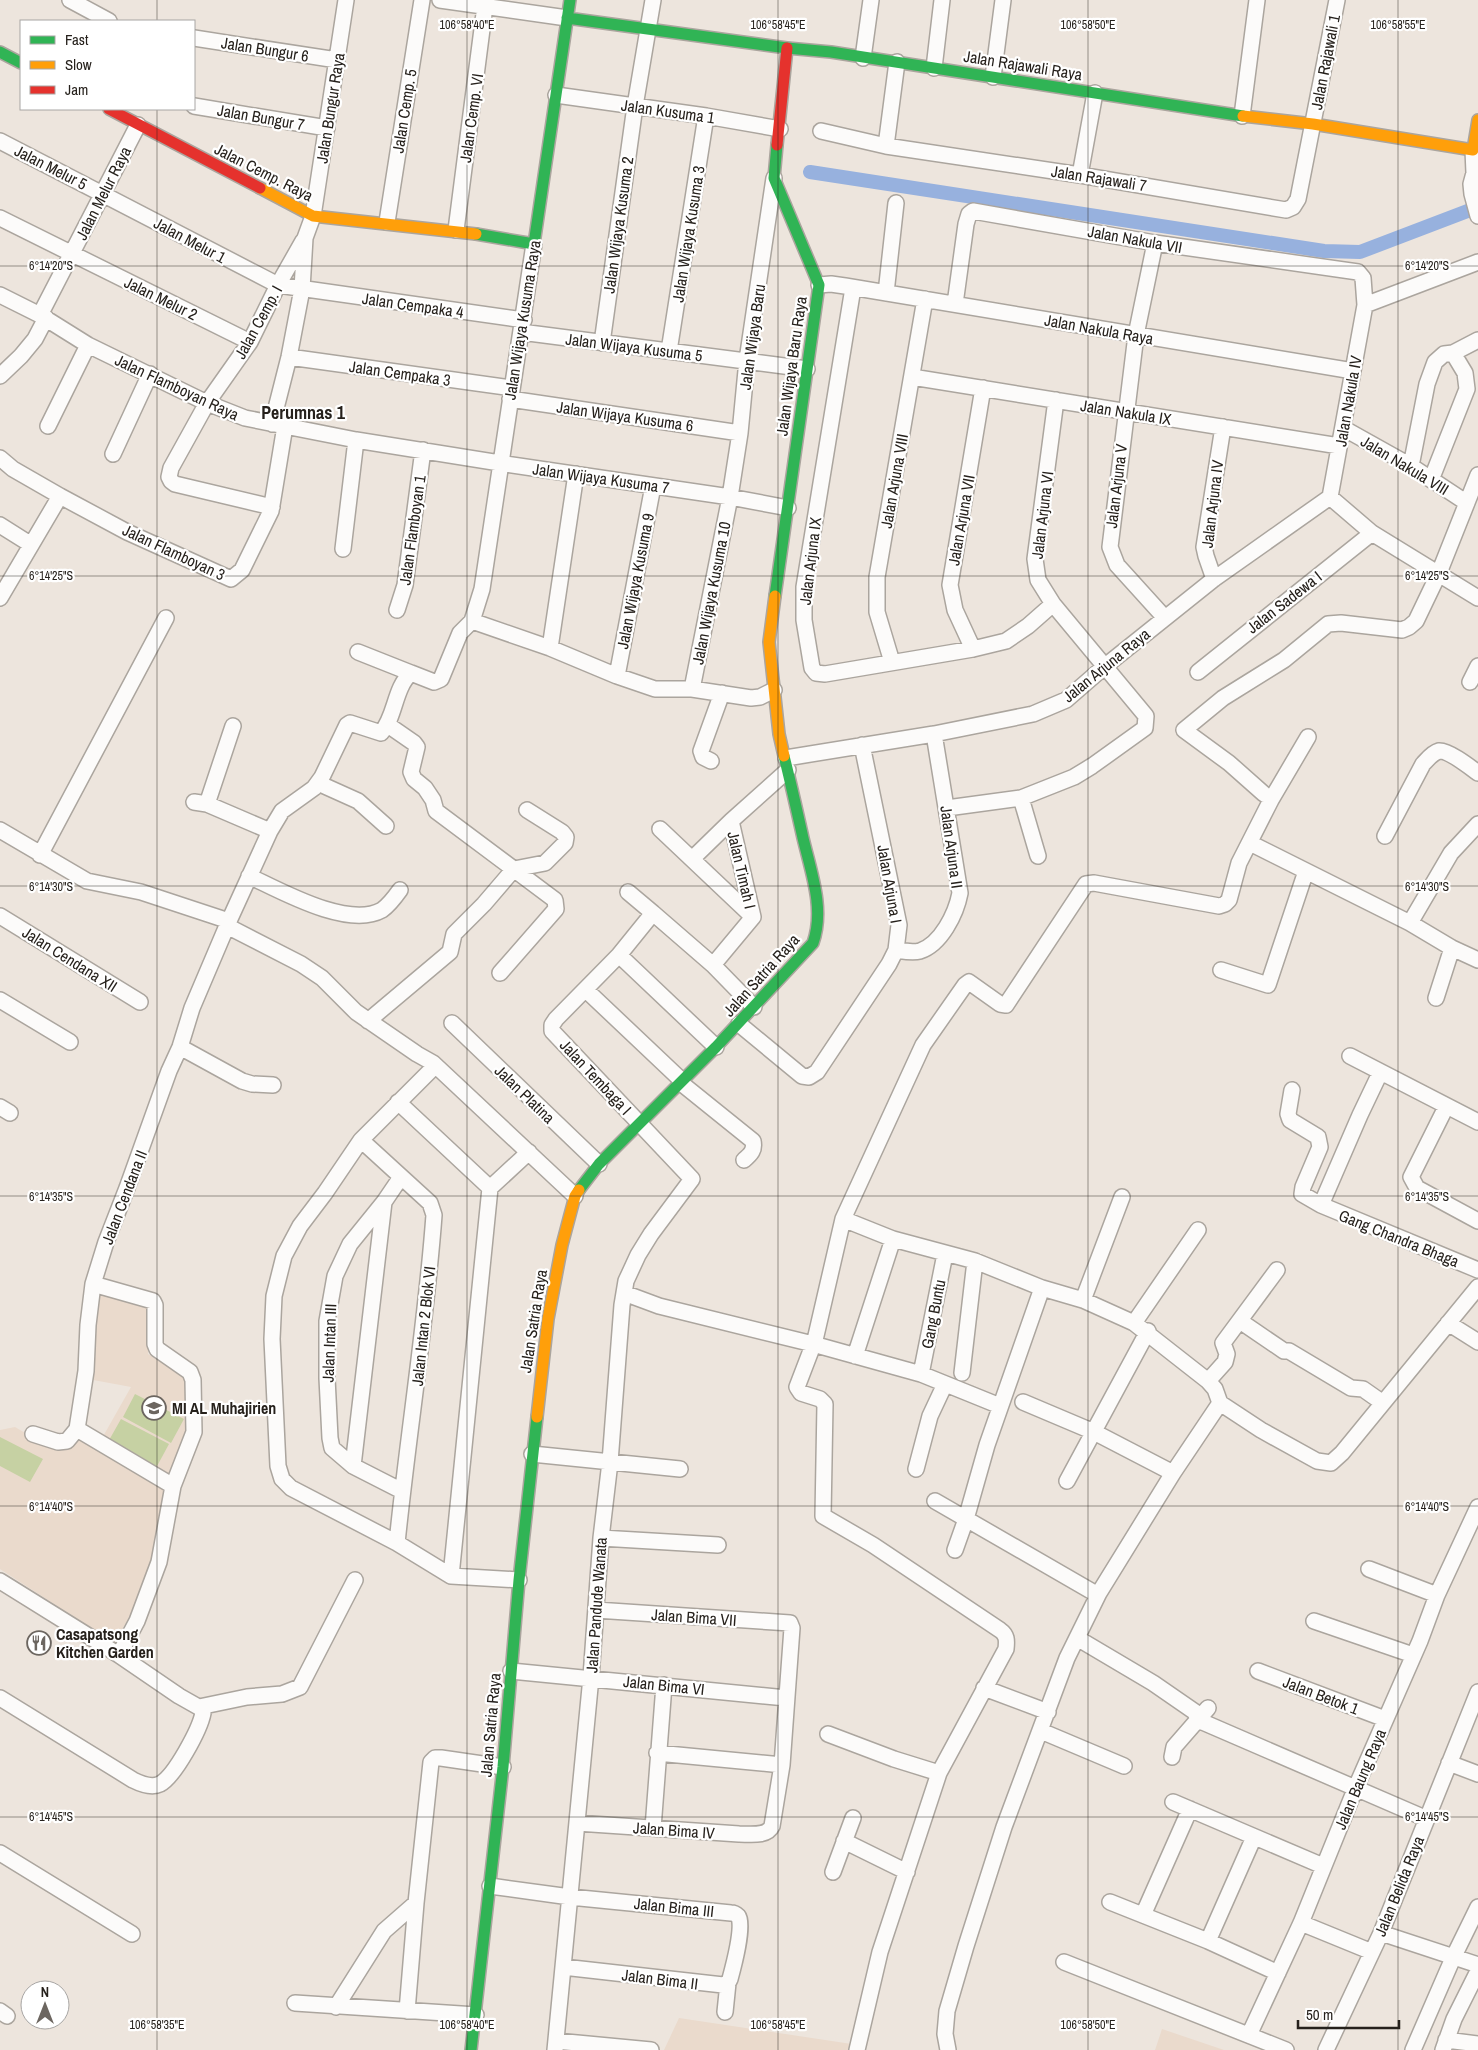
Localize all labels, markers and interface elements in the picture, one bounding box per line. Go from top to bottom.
street label: Jalan Rajawali 1 [1305,12,1345,111]
text: 106°58'40"E [439,17,495,33]
text: 106°58'45"E [750,17,806,33]
text: 106°58'50"E [1060,17,1116,33]
text: 106°58'55"E [1370,17,1426,33]
legend [20,20,195,110]
text: Fast [65,29,89,50]
street label: Jalan Bungur 6 [220,31,310,67]
street label: Jalan Rajawali Raya [962,45,1084,85]
street label: Jalan Bungur Raya [310,50,350,165]
text: Slow [65,54,92,75]
street label: Jalan Cemp. 5 [387,68,421,154]
street label: Jalan Cemp. VI [454,72,488,164]
text: Jam [65,79,88,100]
street label: Jalan Kusuma 1 [620,94,717,129]
street label: Jalan Bungur 7 [216,99,306,135]
street label: Jalan Cemp. Raya [211,138,318,207]
street label: Jalan Melur 5 [11,139,91,195]
street label: Jalan Melur Raya [70,142,136,243]
street label: Jalan Wijaya Kusuma 2 [598,155,638,295]
street label: Jalan Rajawali 7 [1050,160,1148,196]
street label: Jalan Wijaya Kusuma 3 [666,164,710,304]
street label: Jalan Melur 1 [150,212,231,269]
street label: Jalan Nakula VII [1086,220,1184,258]
street label: Jalan Wijaya Kusuma Raya [499,238,546,401]
text: 6°14'20"S [29,258,73,274]
text: 6°14'20"S [1405,258,1449,274]
street label: Jalan Melur 2 [121,271,201,325]
street label: Jalan Cemp. I [229,281,287,363]
street label: Jalan Wijaya Baru [734,283,770,391]
street label: Jalan Cempaka 4 [361,287,465,323]
street label: Jalan Wijaya Baru Raya [770,294,812,437]
street label: Jalan Nakula Raya [1043,309,1156,350]
street label: Jalan Wijaya Kusuma 5 [564,328,704,366]
street label: Jalan Flamboyan Raya [112,349,243,426]
street label: Jalan Nakula IV [1329,354,1367,448]
street label: Jalan Cempaka 3 [348,355,452,391]
street label: Jalan Nakula IX [1079,394,1173,430]
street label: Jalan Wijaya Kusuma 6 [555,396,695,436]
district label: Perumnas 1 [261,400,346,425]
street label: Jalan Nakula VIII [1357,430,1453,500]
street label: Jalan Arjuna VIII [875,432,913,530]
street label: Jalan Arjuna V [1100,442,1132,529]
street label: Jalan Wijaya Kusuma 7 [531,458,671,498]
street label: Jalan Arjuna IV [1196,459,1228,549]
street label: Jalan Arjuna VI [1026,470,1058,560]
street label: Jalan Flamboyan 1 [393,473,431,586]
street label: Jalan Arjuna VII [942,473,980,567]
street label: Jalan Wijaya Kusuma 9 [611,511,659,651]
street label: Jalan Arjuna IX [794,516,826,606]
street label: Jalan Flamboyan 3 [119,519,229,585]
street label: Jalan Wijaya Kusuma 10 [686,520,736,666]
street label: Jalan Sadewa I [1242,566,1326,638]
text: 6°14'25"S [29,568,73,584]
text: 6°14'25"S [1405,568,1449,584]
street label: Jalan Arjuna Raya [1058,623,1155,707]
street label: Jalan Arjuna II [935,804,969,890]
street label: Jalan Timah I [722,829,762,911]
street label: Jalan Arjuna I [872,843,908,925]
text: 6°14'30"S [29,879,73,895]
text: 6°14'30"S [1405,879,1449,895]
street label: Jalan Cendana XII [18,921,122,997]
street label: Jalan Satria Raya [718,928,805,1021]
street label: Jalan Tembaga I [555,1034,637,1120]
street label: Jalan Platina [490,1060,560,1129]
street label: Jalan Cendana II [96,1147,152,1247]
text: 6°14'35"S [29,1189,73,1205]
text: 6°14'35"S [1405,1189,1449,1205]
street label: Gang Chandra Bhaga [1336,1204,1463,1272]
street label: Jalan Intan 2 Blok VI [406,1265,440,1387]
street label: Jalan Satria Raya [514,1267,552,1374]
street label: Gang Buntu [916,1278,950,1350]
street label: Jalan Intan III [317,1303,341,1383]
school or university icon: MI AL Muhajirien [141,1395,167,1421]
place label: MI AL Muhajirien [172,1397,276,1419]
text: 6°14'40"S [29,1499,73,1515]
text: 6°14'40"S [1405,1499,1449,1515]
street label: Jalan Pandude Wanata [580,1536,612,1674]
street label: Jalan Bima VII [651,1603,737,1631]
place label: Casapatsong Kitchen Garden [56,1623,154,1663]
restaurant icon: Casapatsong Kitchen Garden [26,1630,52,1656]
street label: Jalan Bima VI [622,1670,706,1700]
street label: Jalan Betok 1 [1280,1670,1363,1720]
street label: Jalan Satria Raya [474,1671,506,1778]
street label: Jalan Baung Raya [1329,1725,1391,1833]
text: 6°14'45"S [29,1809,73,1825]
text: 6°14'45"S [1405,1809,1449,1825]
street label: Jalan Bima IV [632,1816,716,1844]
street label: Jalan Belida Raya [1369,1832,1429,1939]
street label: Jalan Bima III [633,1892,715,1922]
street label: Jalan Bima II [621,1963,699,1995]
north arrow [20,1980,70,2030]
text: N [41,1983,49,2001]
scale bar [1298,1998,1399,2030]
text: 50 m [1306,2004,1333,2025]
text: 106°58'35"E [129,2017,185,2033]
text: 106°58'40"E [439,2017,495,2033]
text: 106°58'45"E [750,2017,806,2033]
text: 106°58'50"E [1060,2017,1116,2033]

